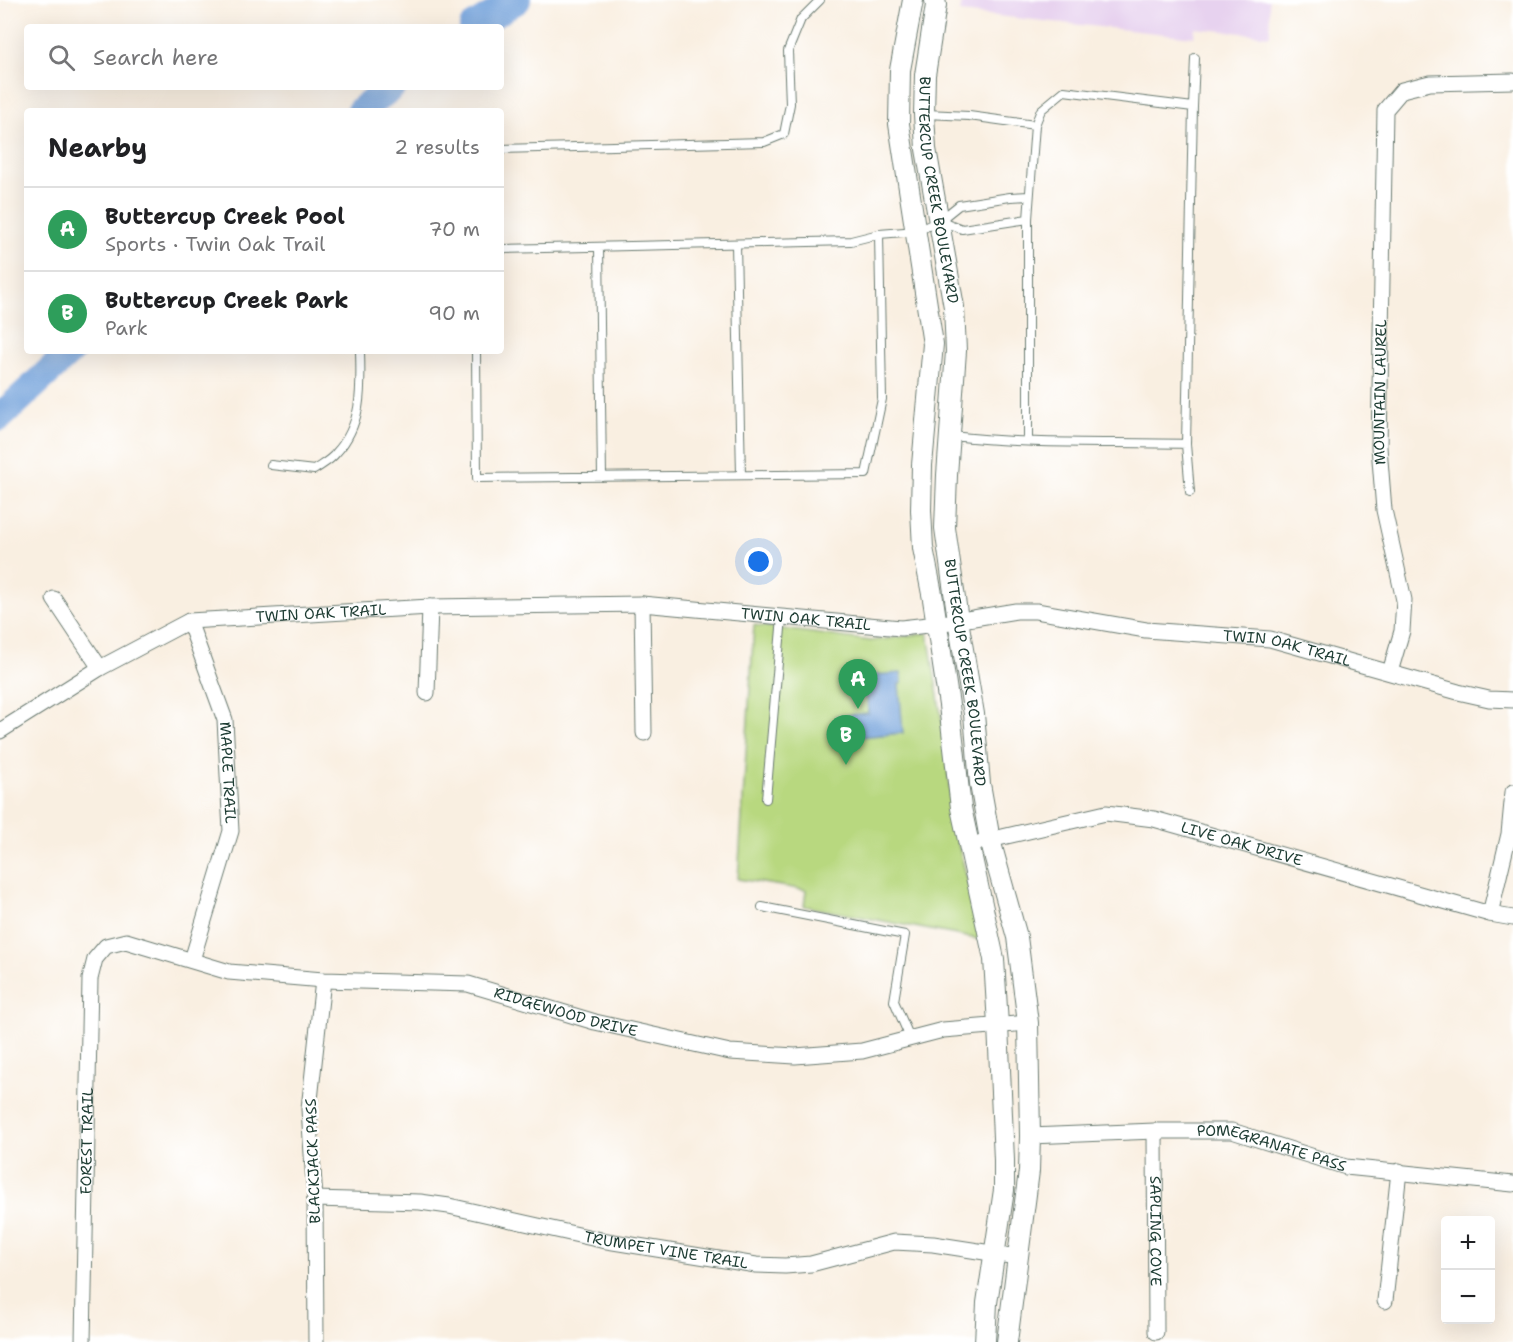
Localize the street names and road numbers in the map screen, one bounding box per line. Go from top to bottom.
street label: BUTTERCUP CREEK BOULEVARD [914,76,963,305]
street label: MOUNTAIN LAUREL [1369,319,1391,466]
street label: BUTTERCUP CREEK BOULEVARD [939,558,990,787]
street label: TWIN OAK TRAIL [255,600,387,627]
street label: TWIN OAK TRAIL [740,603,872,635]
street label: TWIN OAK TRAIL [1222,626,1353,671]
street label: MAPLE TRAIL [215,721,241,824]
street label: LIVE OAK DRIVE [1179,817,1305,871]
street label: RIDGEWOOD DRIVE [492,982,639,1041]
street label: FOREST TRAIL [76,1088,98,1195]
street label: BLACKJACK PASS [301,1098,325,1224]
street label: POMEGRANATE PASS [1197,1121,1349,1176]
street label: SAPLING COVE [1145,1176,1166,1286]
street label: TRUMPET VINE TRAIL [582,1227,750,1274]

